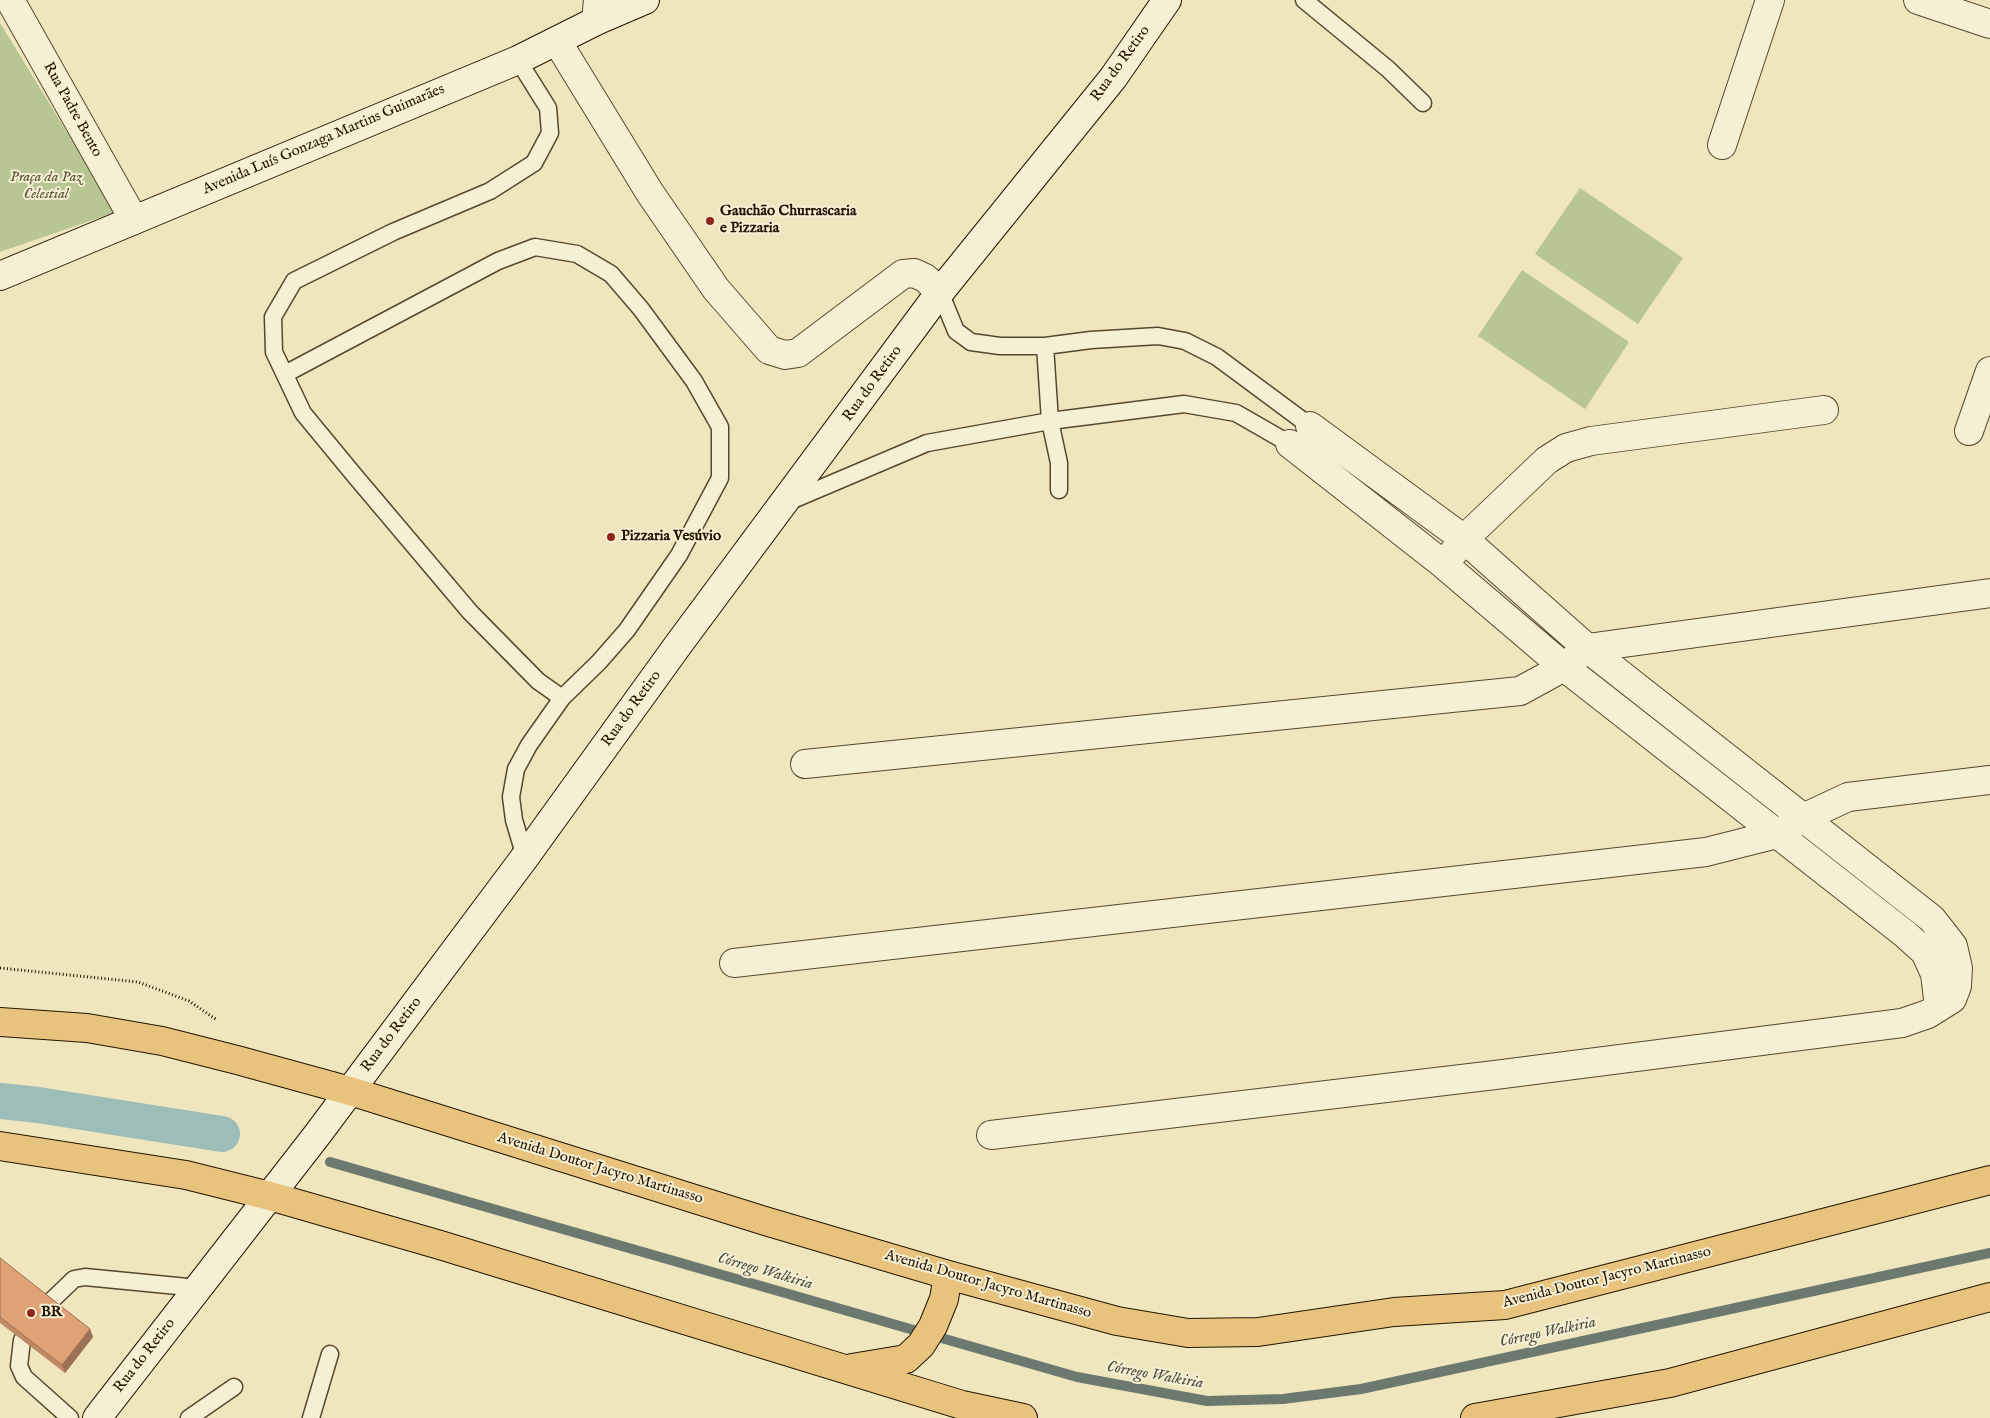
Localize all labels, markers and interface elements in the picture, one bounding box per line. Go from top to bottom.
street label: Rua do Retiro [1088,23,1154,105]
street label: Rua Padre Bento [39,59,105,161]
street label: Avenida Luís Gonzaga Martins Guimarães [200,81,448,199]
park label: Praça da Paz Celestial [10,169,82,204]
place label: Gauchão Churrascaria e Pizzaria [720,203,857,238]
marker: Gauchão Churrascaria e Pizzaria [704,215,716,227]
street label: Rua do Retiro [840,343,906,425]
place label: Pizzaria Vesúvio [621,528,721,546]
marker: Pizzaria Vesúvio [605,531,617,543]
street label: Rua do Retiro [599,668,665,750]
street label: Rua do Retiro [358,994,426,1076]
street label: Avenida Doutor Jacyro Martinasso [495,1129,705,1209]
street label: Avenida Doutor Jacyro Martinasso [1501,1243,1713,1313]
street label: Avenida Doutor Jacyro Martinasso [883,1247,1093,1323]
water label: Córrego Walkiria [715,1249,815,1295]
place label: BR [41,1304,62,1322]
marker: BR [25,1307,37,1319]
water label: Córrego Walkiria [1498,1313,1598,1353]
street label: Rua do Retiro [110,1315,180,1397]
water label: Córrego Walkiria [1105,1358,1205,1394]

